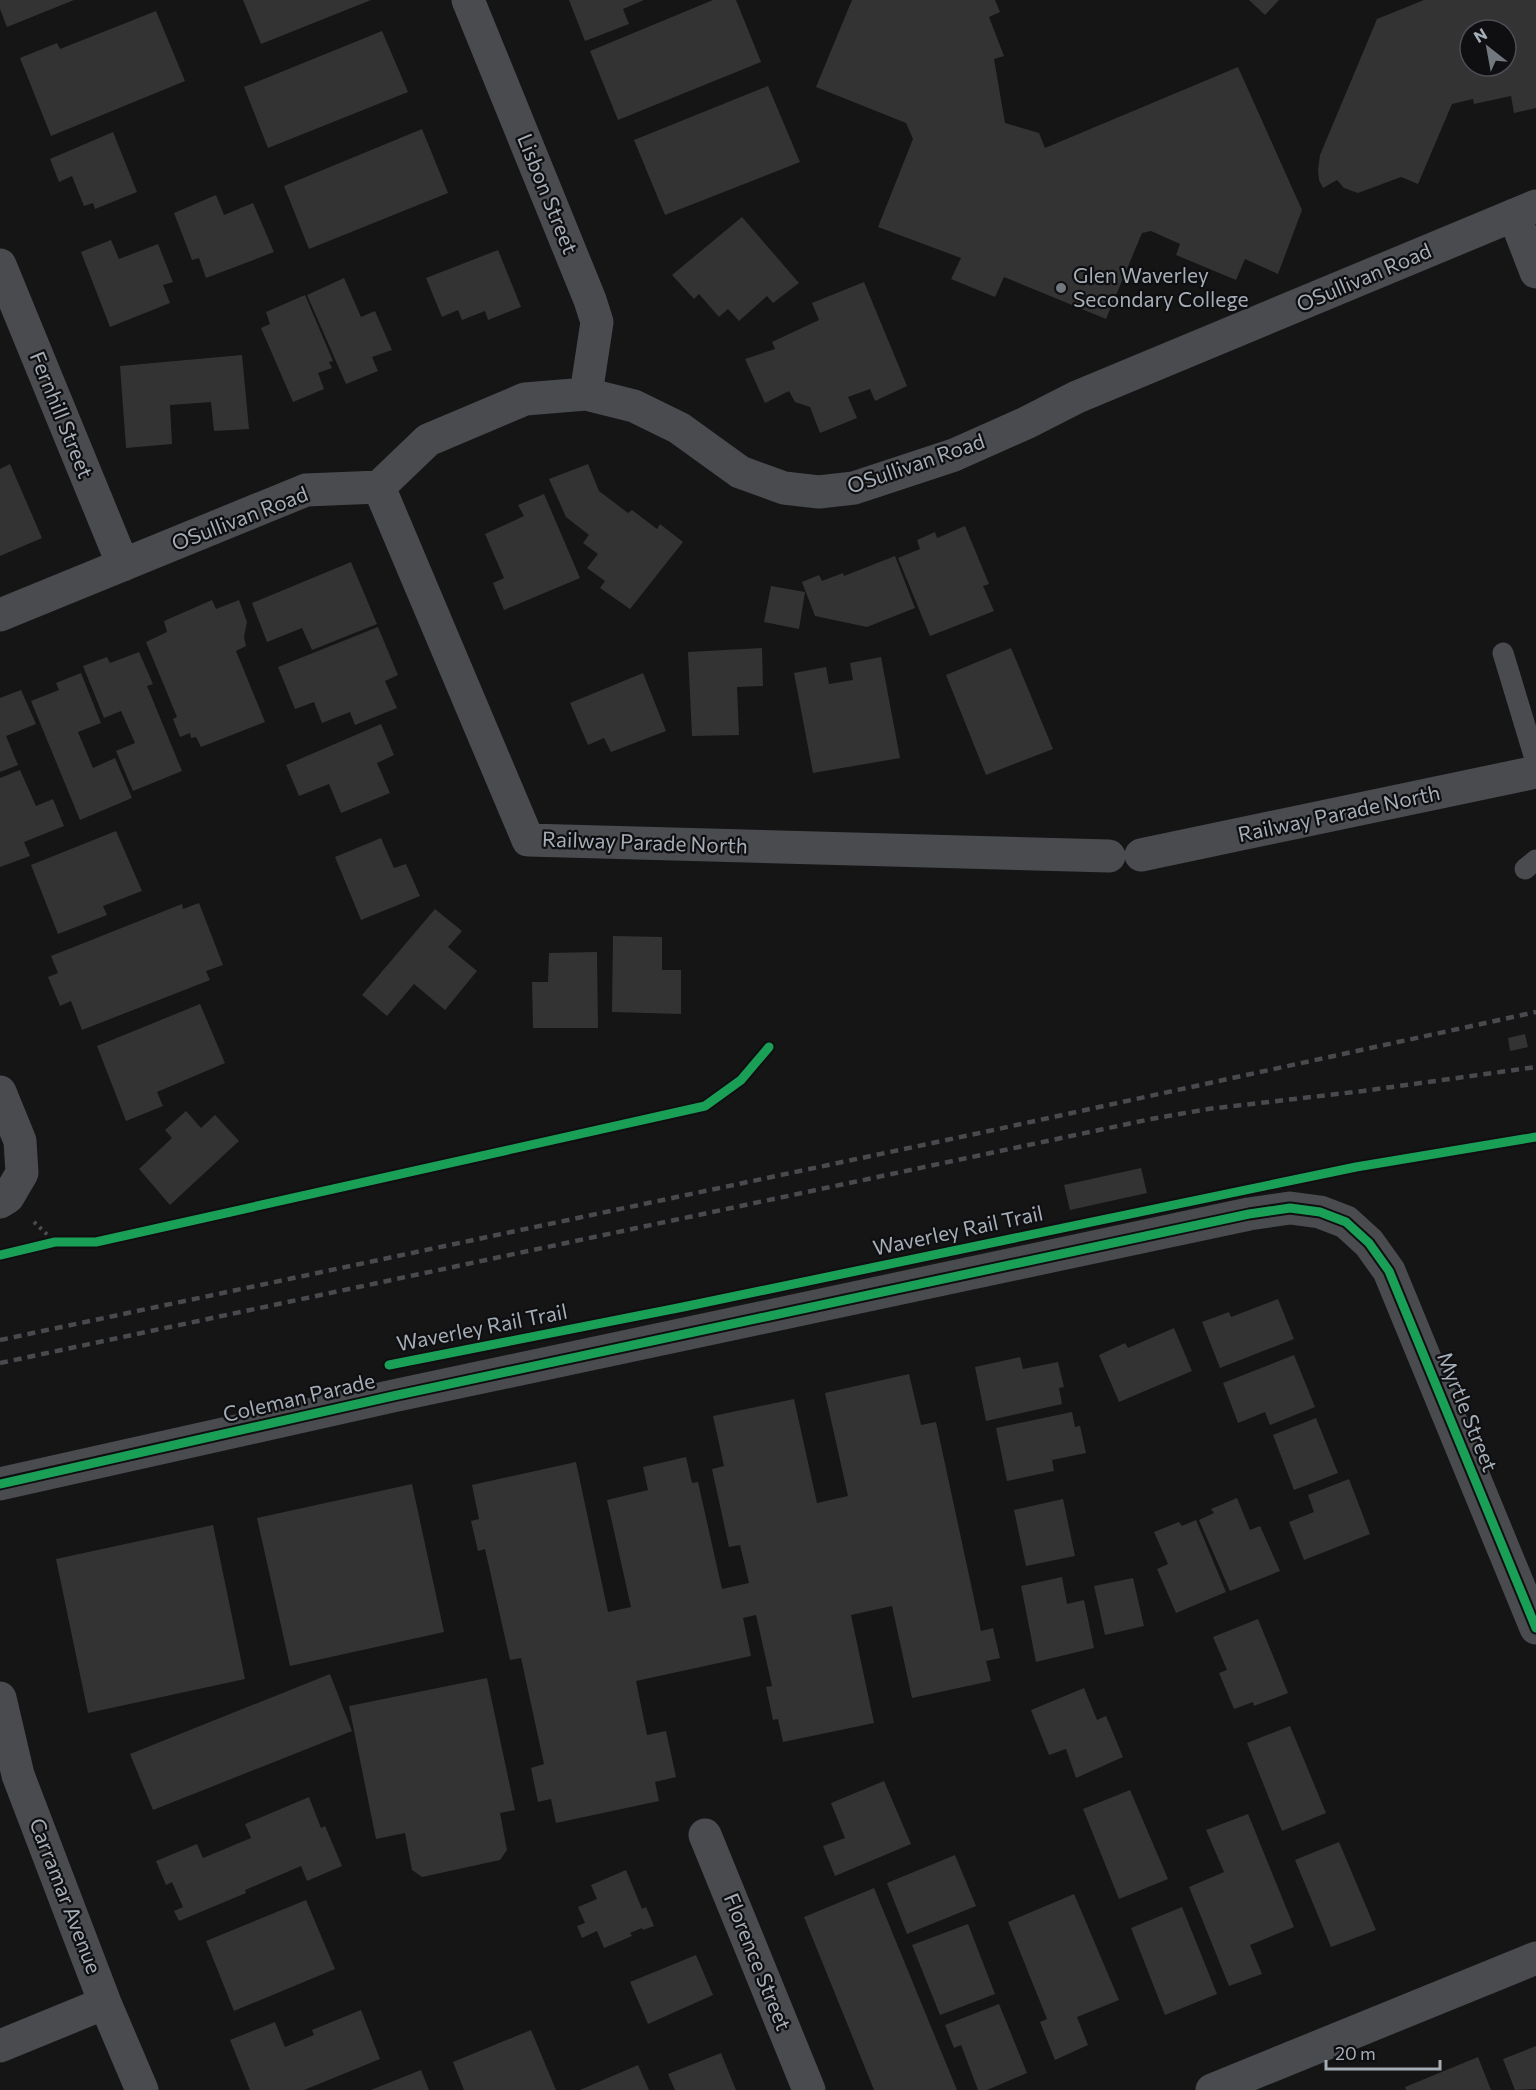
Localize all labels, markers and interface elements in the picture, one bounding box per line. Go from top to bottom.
north arrow [1458,18,1518,78]
text: N [1470,23,1490,46]
street label: Lisbon Street [513,130,584,257]
street label: OSullivan Road [1292,237,1435,316]
place label: Glen Waverley Secondary College [1073,262,1249,311]
marker: Glen Waverley Secondary College [1054,281,1068,295]
street label: Fernhill Street [26,347,99,482]
street label: OSullivan Road [843,427,988,498]
street label: OSullivan Road [168,480,311,555]
street label: Railway Parade North [1235,779,1442,846]
street label: Railway Parade North [542,825,748,858]
street label: Waverley Rail Trail [870,1199,1045,1260]
street label: Waverley Rail Trail [394,1298,569,1355]
street label: Myrtle Street [1433,1348,1504,1475]
street label: Coleman Parade [220,1367,377,1426]
street label: Carramar Avenue [25,1814,108,1977]
street label: Florence Street [719,1889,797,2034]
scale bar [1326,2033,1440,2071]
text: 20 m [1335,2042,1376,2064]

